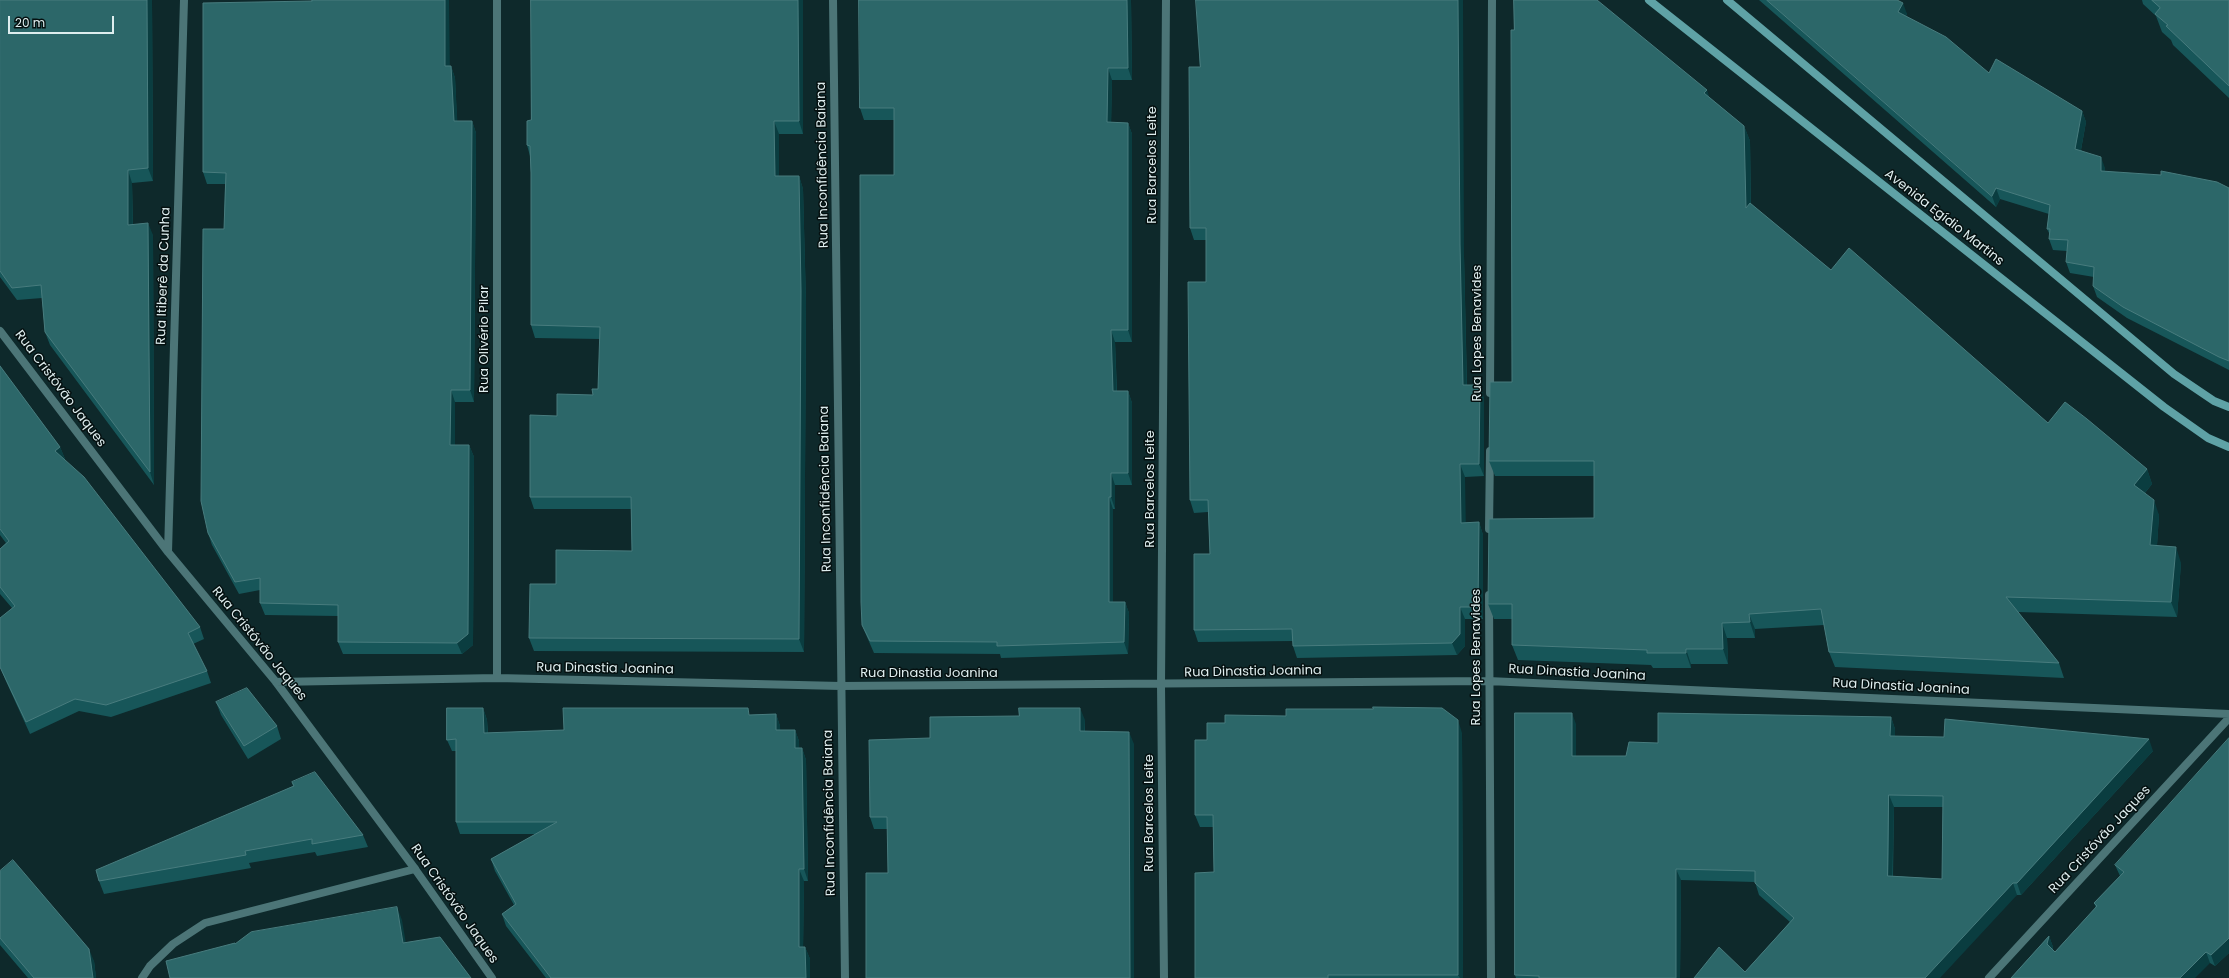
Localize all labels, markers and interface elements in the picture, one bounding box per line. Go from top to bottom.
scale bar [10,8,116,34]
text: 20 m [15,14,45,31]
street label: Rua Inconfidência Baiana [814,82,832,248]
street label: Rua Barcelos Leite [1145,106,1161,224]
street label: Avenida Egídio Martins [1881,167,2007,269]
street label: Rua Itiberê da Cunha [154,207,174,345]
street label: Rua Lopes Benavides [1470,265,1486,401]
street label: Rua Olivério Pilar [477,285,493,393]
street label: Rua Cristóvão Jaques [11,328,109,450]
street label: Rua Inconfidência Baiana [817,406,835,572]
street label: Rua Barcelos Leite [1143,430,1159,548]
street label: Rua Cristóvão Jaques [208,584,310,704]
street label: Rua Lopes Benavides [1469,589,1485,725]
street label: Rua Dinastia Joanina [536,660,674,678]
street label: Rua Dinastia Joanina [1508,662,1646,684]
street label: Rua Dinastia Joanina [1184,663,1322,681]
street label: Rua Dinastia Joanina [860,666,998,682]
street label: Rua Dinastia Joanina [1832,676,1970,698]
street label: Rua Inconfidência Baiana [821,730,839,896]
street label: Rua Barcelos Leite [1142,754,1158,872]
street label: Rua Cristóvão Jaques [2046,783,2154,897]
street label: Rua Cristóvão Jaques [407,841,501,967]

